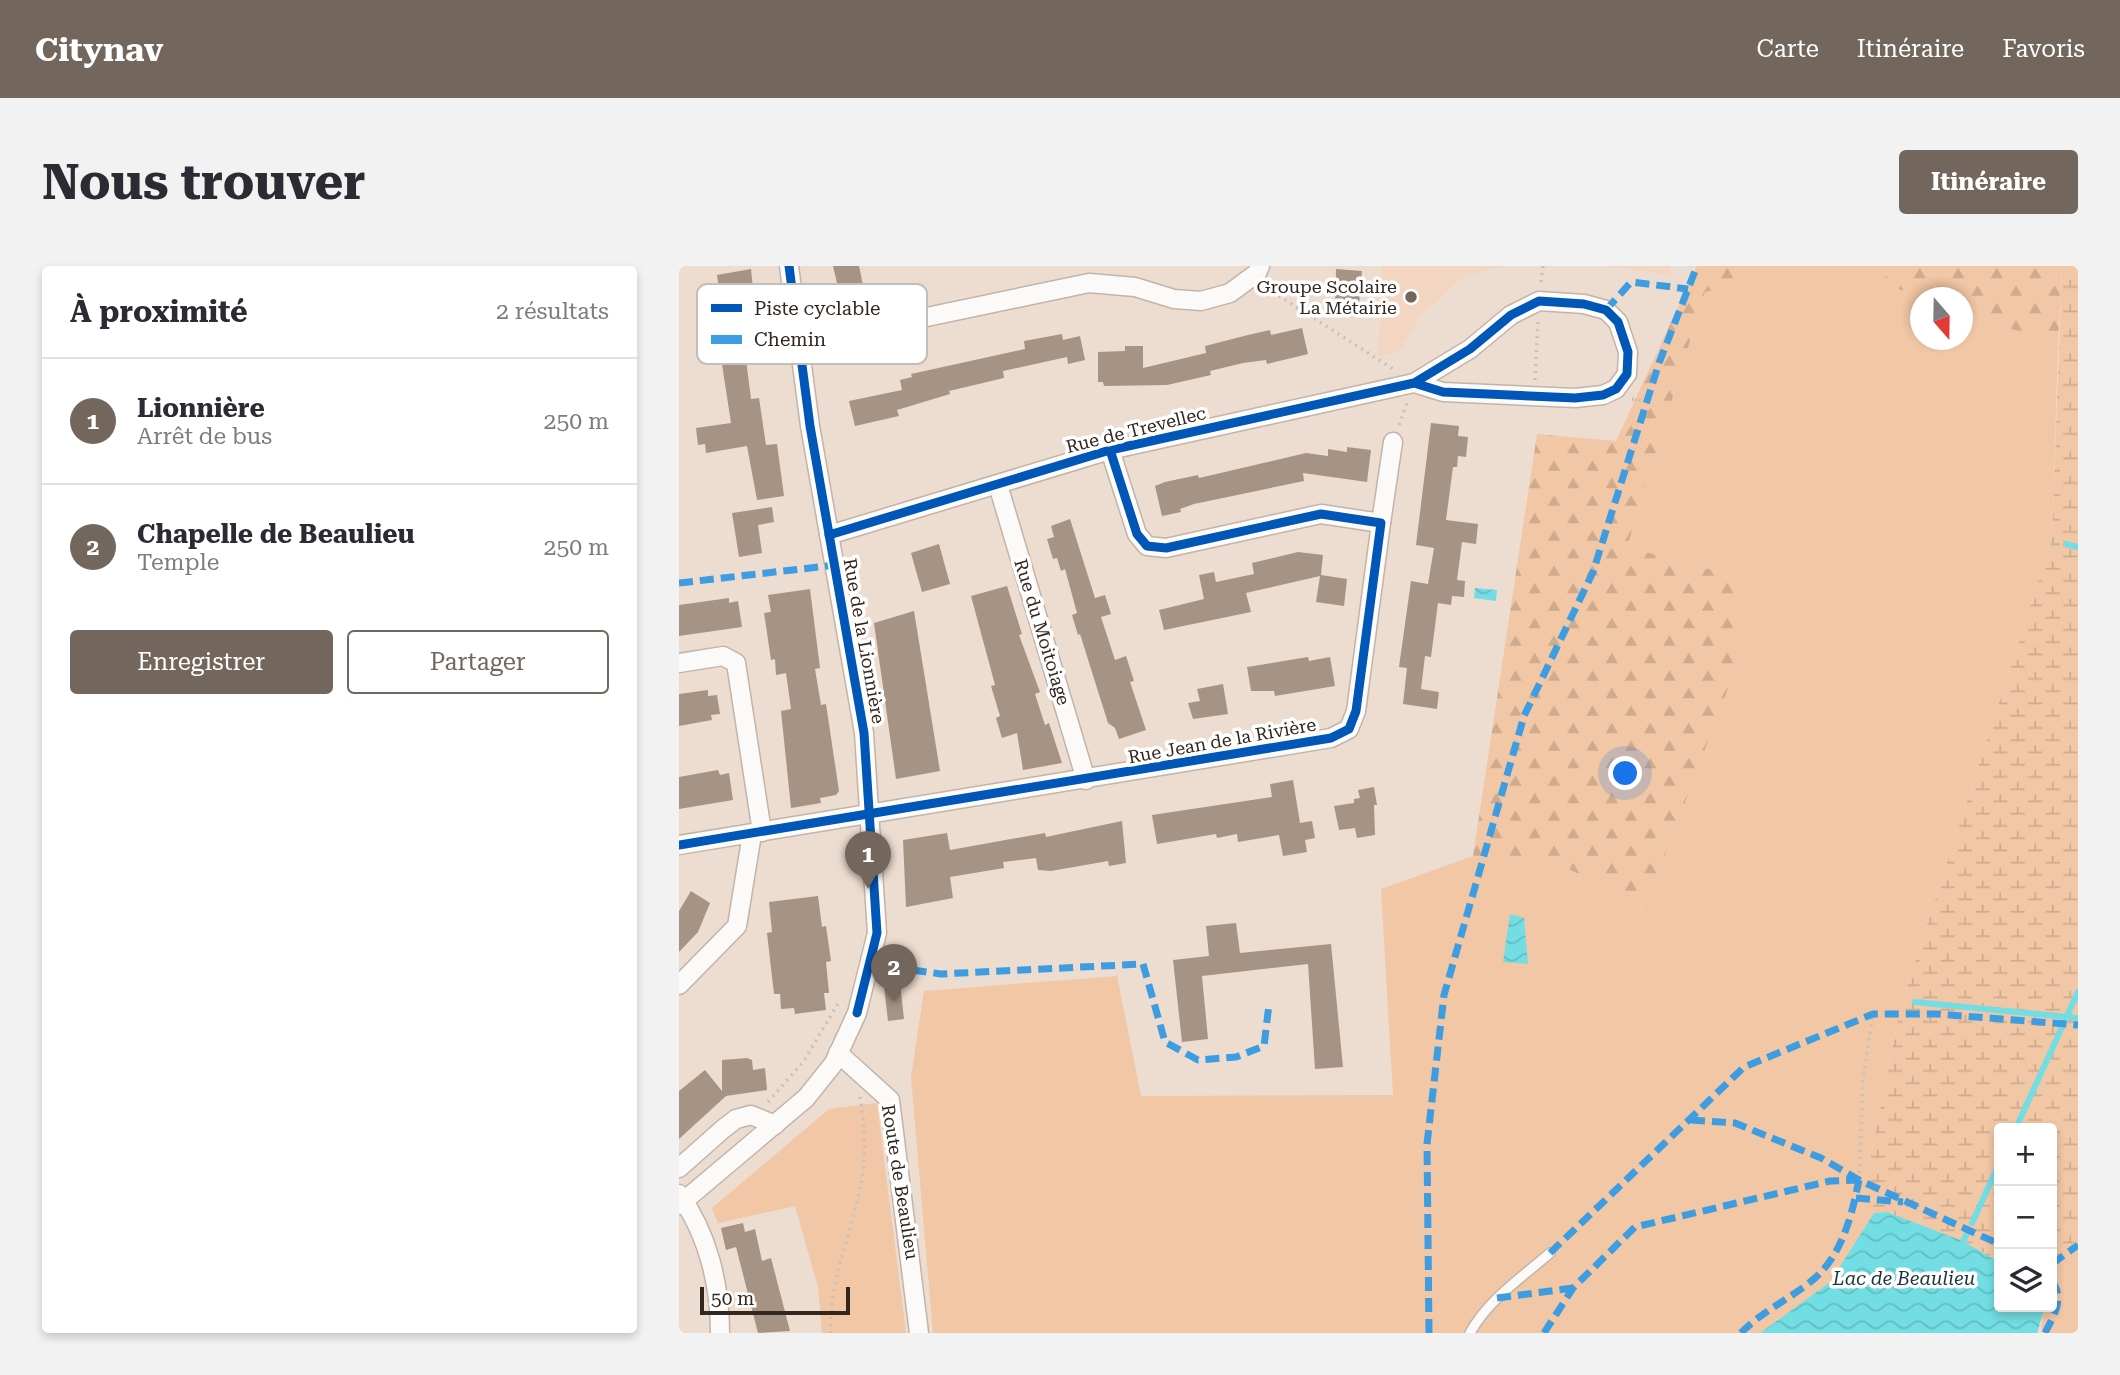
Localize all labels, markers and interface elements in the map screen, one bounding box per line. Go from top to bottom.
text: Citynav [35,30,163,69]
text: Carte [1757,35,1819,63]
text: Itinéraire [1857,35,1964,63]
text: Favoris [2002,35,2085,63]
button: Itinéraire [1899,150,2078,214]
text: Nous trouver [42,154,366,211]
place label: Groupe Scolaire La Métairie [1256,276,1397,318]
legend [697,284,927,364]
north arrow [1910,287,1973,350]
marker: Groupe Scolaire La Métairie [1403,289,1419,305]
text: À proximité [70,294,248,329]
text: Piste cyclable [754,297,881,320]
text: 2 résultats [496,298,609,325]
text: Chemin [754,328,826,351]
text: Lionnière [137,393,265,423]
street label: Rue de Trevellec [1064,402,1208,457]
text: 1 [87,408,99,435]
text: 250 m [544,408,609,435]
text: Arrêt de bus [137,423,272,450]
text: Chapelle de Beaulieu [137,519,415,549]
text: 2 [87,534,99,561]
text: 250 m [544,534,609,561]
text: Temple [137,549,219,576]
street label: Rue du Moitoiage [1010,556,1075,708]
street label: Rue de la Lionnière [840,557,889,725]
button: Enregistrer [70,630,333,694]
button: Partager [347,630,609,694]
street label: Rue Jean de la Rivière [1126,714,1318,767]
your location [1608,756,1642,790]
pin: 1 [845,831,891,889]
pin: 2 [871,944,917,1002]
street label: Route de Beaulieu [878,1103,923,1261]
map controls [1994,1123,2057,1312]
button: + [1994,1123,2057,1186]
button: − [1994,1186,2057,1249]
button: layers [1994,1249,2057,1312]
water label: Lac de Beaulieu [1832,1267,1976,1290]
scale bar [700,1284,851,1316]
text: 50 m [711,1287,754,1310]

